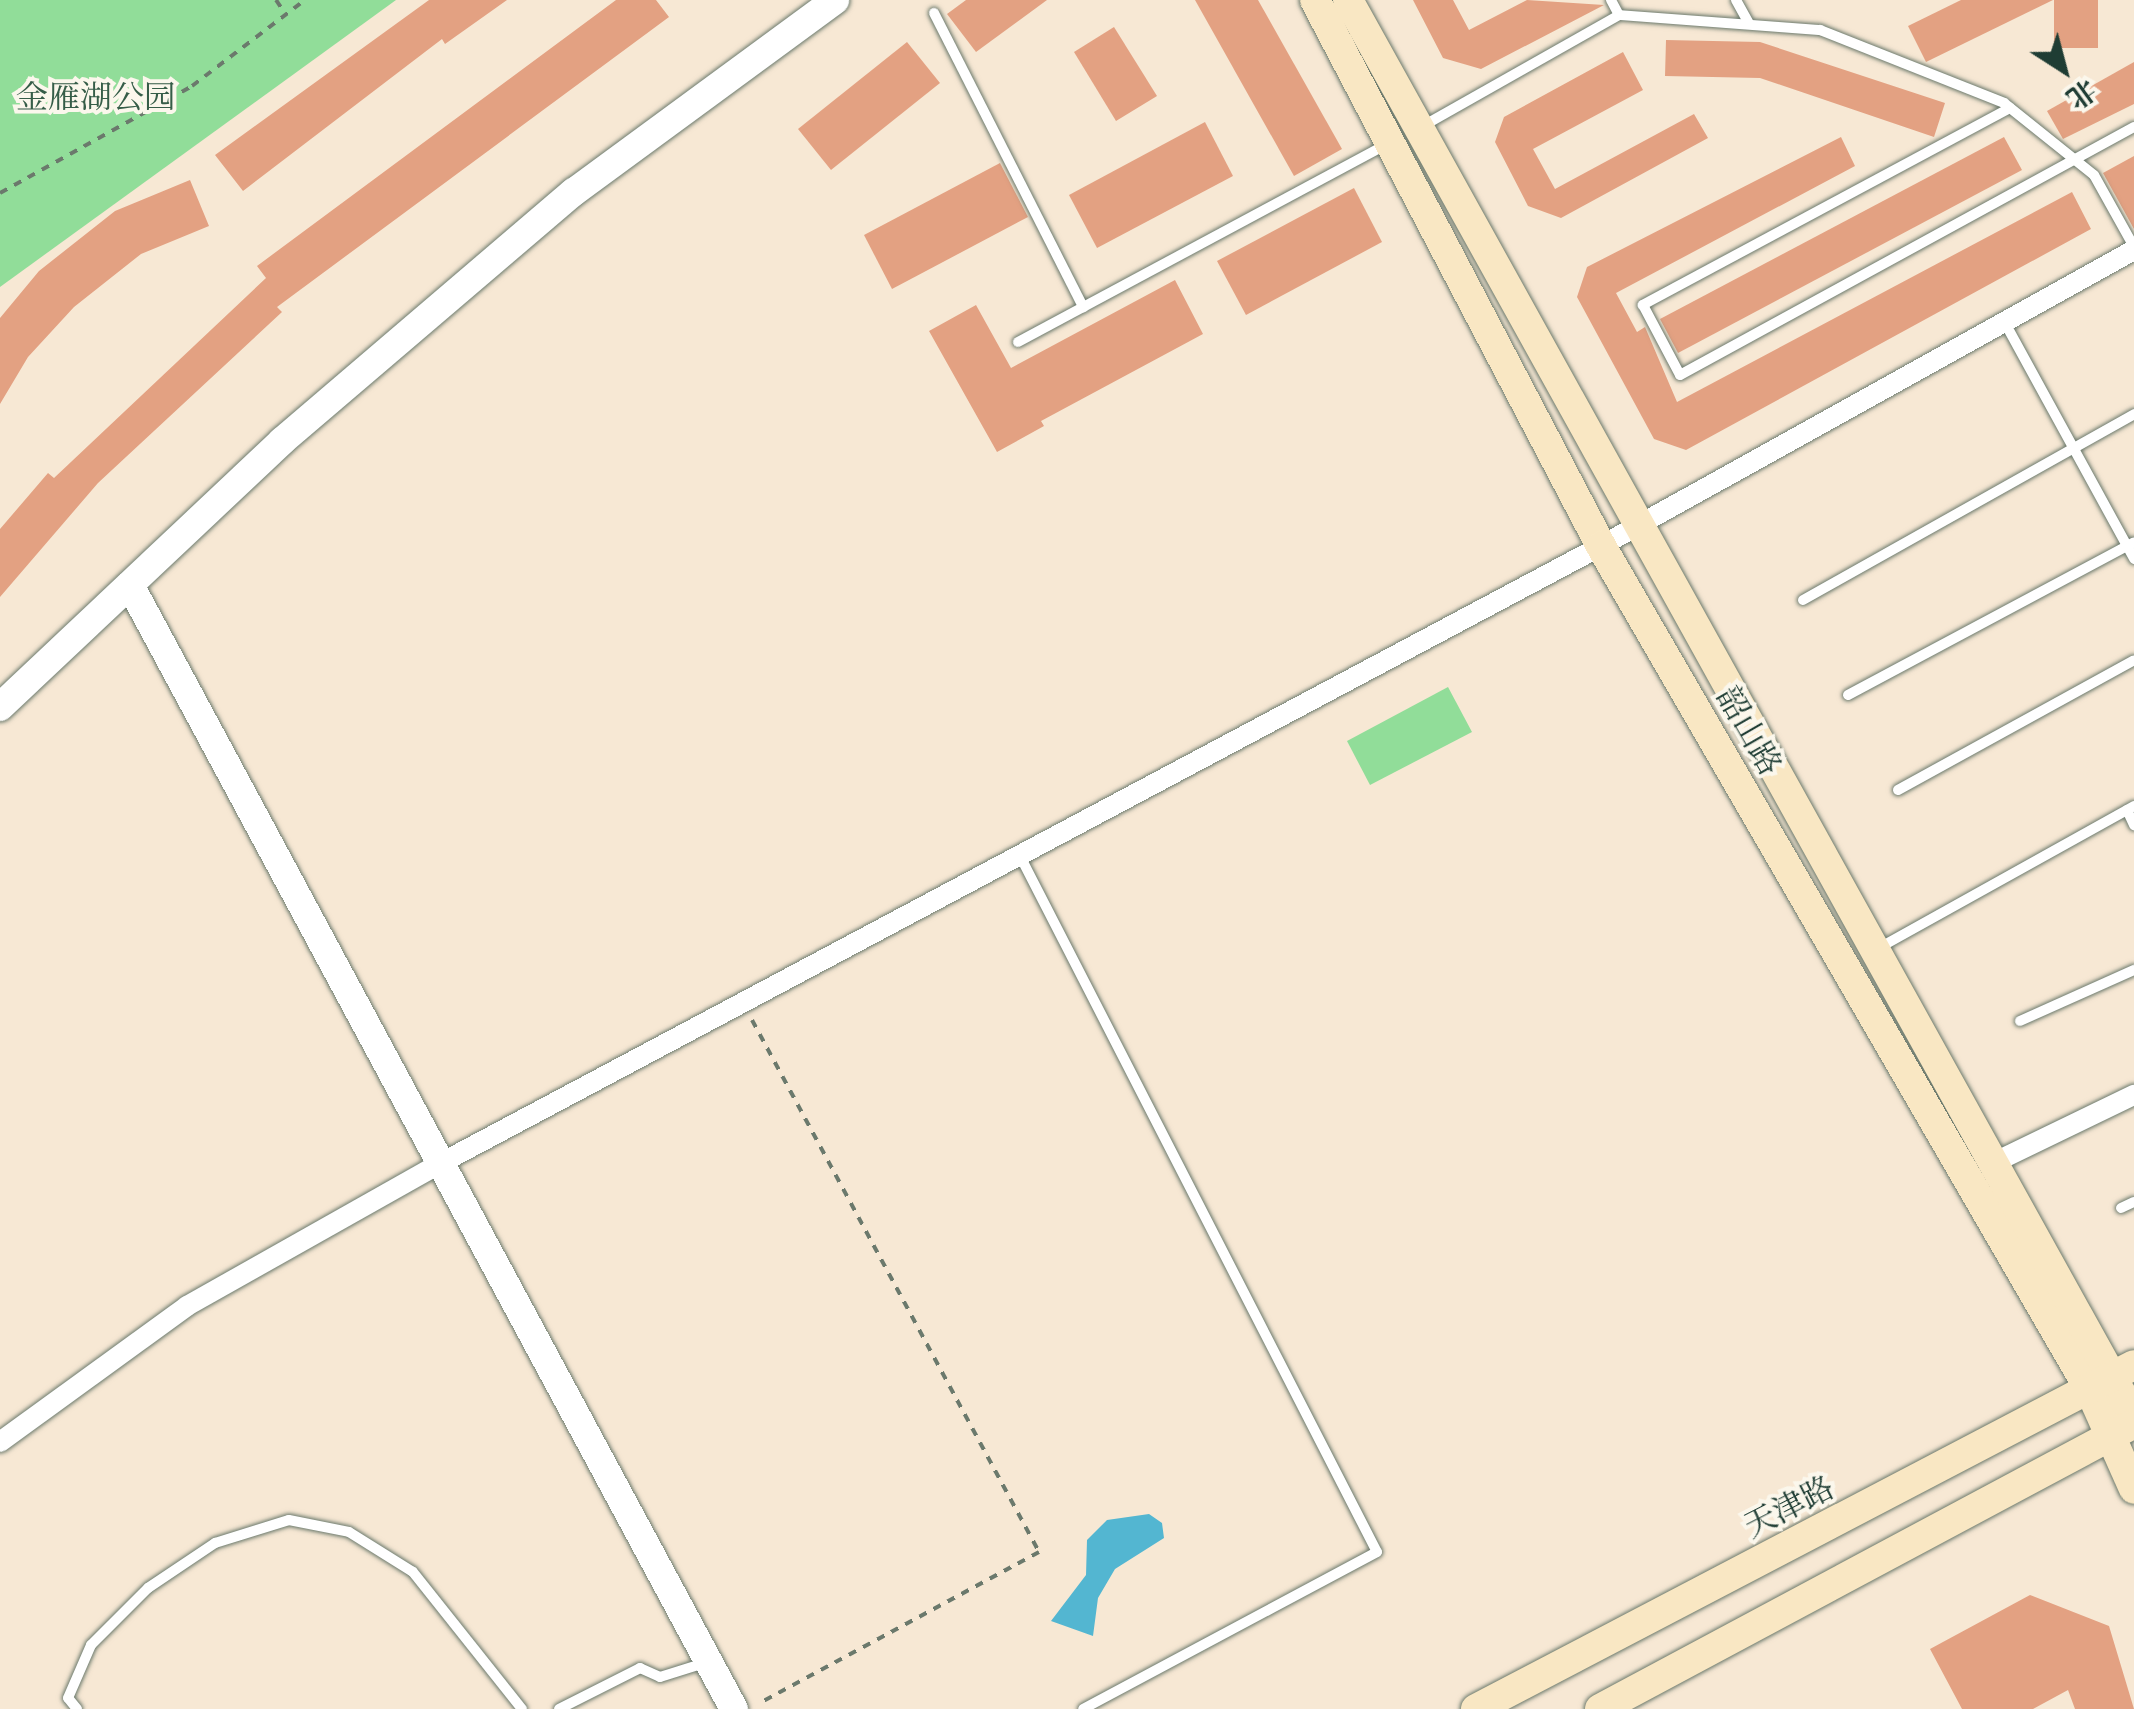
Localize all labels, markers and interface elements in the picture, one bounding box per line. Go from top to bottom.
north arrow [2014,20,2114,120]
text: 北 [2059,70,2105,119]
park label: 金雁湖公园 [16,78,176,116]
street label: 韶山路 [1708,680,1790,782]
street label: 天津路 [1738,1468,1840,1546]

